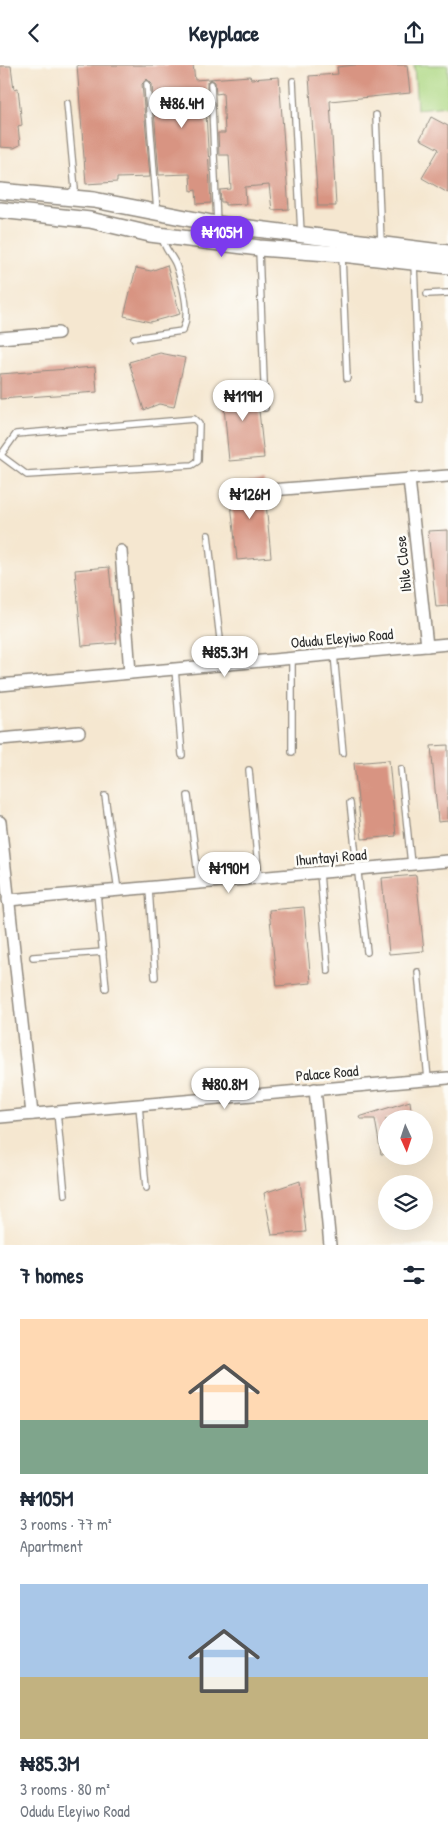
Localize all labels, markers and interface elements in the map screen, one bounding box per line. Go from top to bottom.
text: Keyplace [189,18,259,48]
icon: back [20,19,48,47]
icon: share [400,19,428,47]
pin: ₦86.4M [141,87,223,129]
text: ₦86.4M [160,92,204,114]
pin: ₦105M [187,215,257,258]
text: ₦105M [202,221,242,243]
pin: ₦119M [208,379,278,422]
text: ₦119M [224,385,262,407]
pin: ₦126M [215,477,285,520]
text: ₦126M [230,483,270,505]
street label: Ibile Close [390,535,416,593]
street label: Odudu Eleyiwo Road [290,623,394,653]
pin: ₦85.3M [184,635,266,678]
text: ₦85.3M [202,641,248,663]
street label: Ihuntayi Road [295,843,368,871]
pin: ₦190M [194,851,264,894]
text: ₦190M [209,857,249,879]
street label: Palace Road [295,1060,359,1086]
pin: ₦80.8M [184,1067,266,1110]
text: ₦80.8M [202,1073,248,1095]
north arrow [378,1110,432,1165]
map controls [378,1110,433,1230]
button: layers [378,1175,433,1230]
text: 7 homes [20,1261,83,1290]
icon: filters [400,1261,428,1289]
icon: home [179,1351,269,1441]
text: ₦105M [20,1484,74,1513]
text: 3 rooms · 77 m² [20,1513,112,1535]
text: Apartment [20,1535,83,1557]
icon: home [179,1616,269,1706]
text: ₦85.3M [20,1749,80,1778]
text: 3 rooms · 80 m² [20,1778,110,1800]
text: Odudu Eleyiwo Road [20,1800,130,1822]

